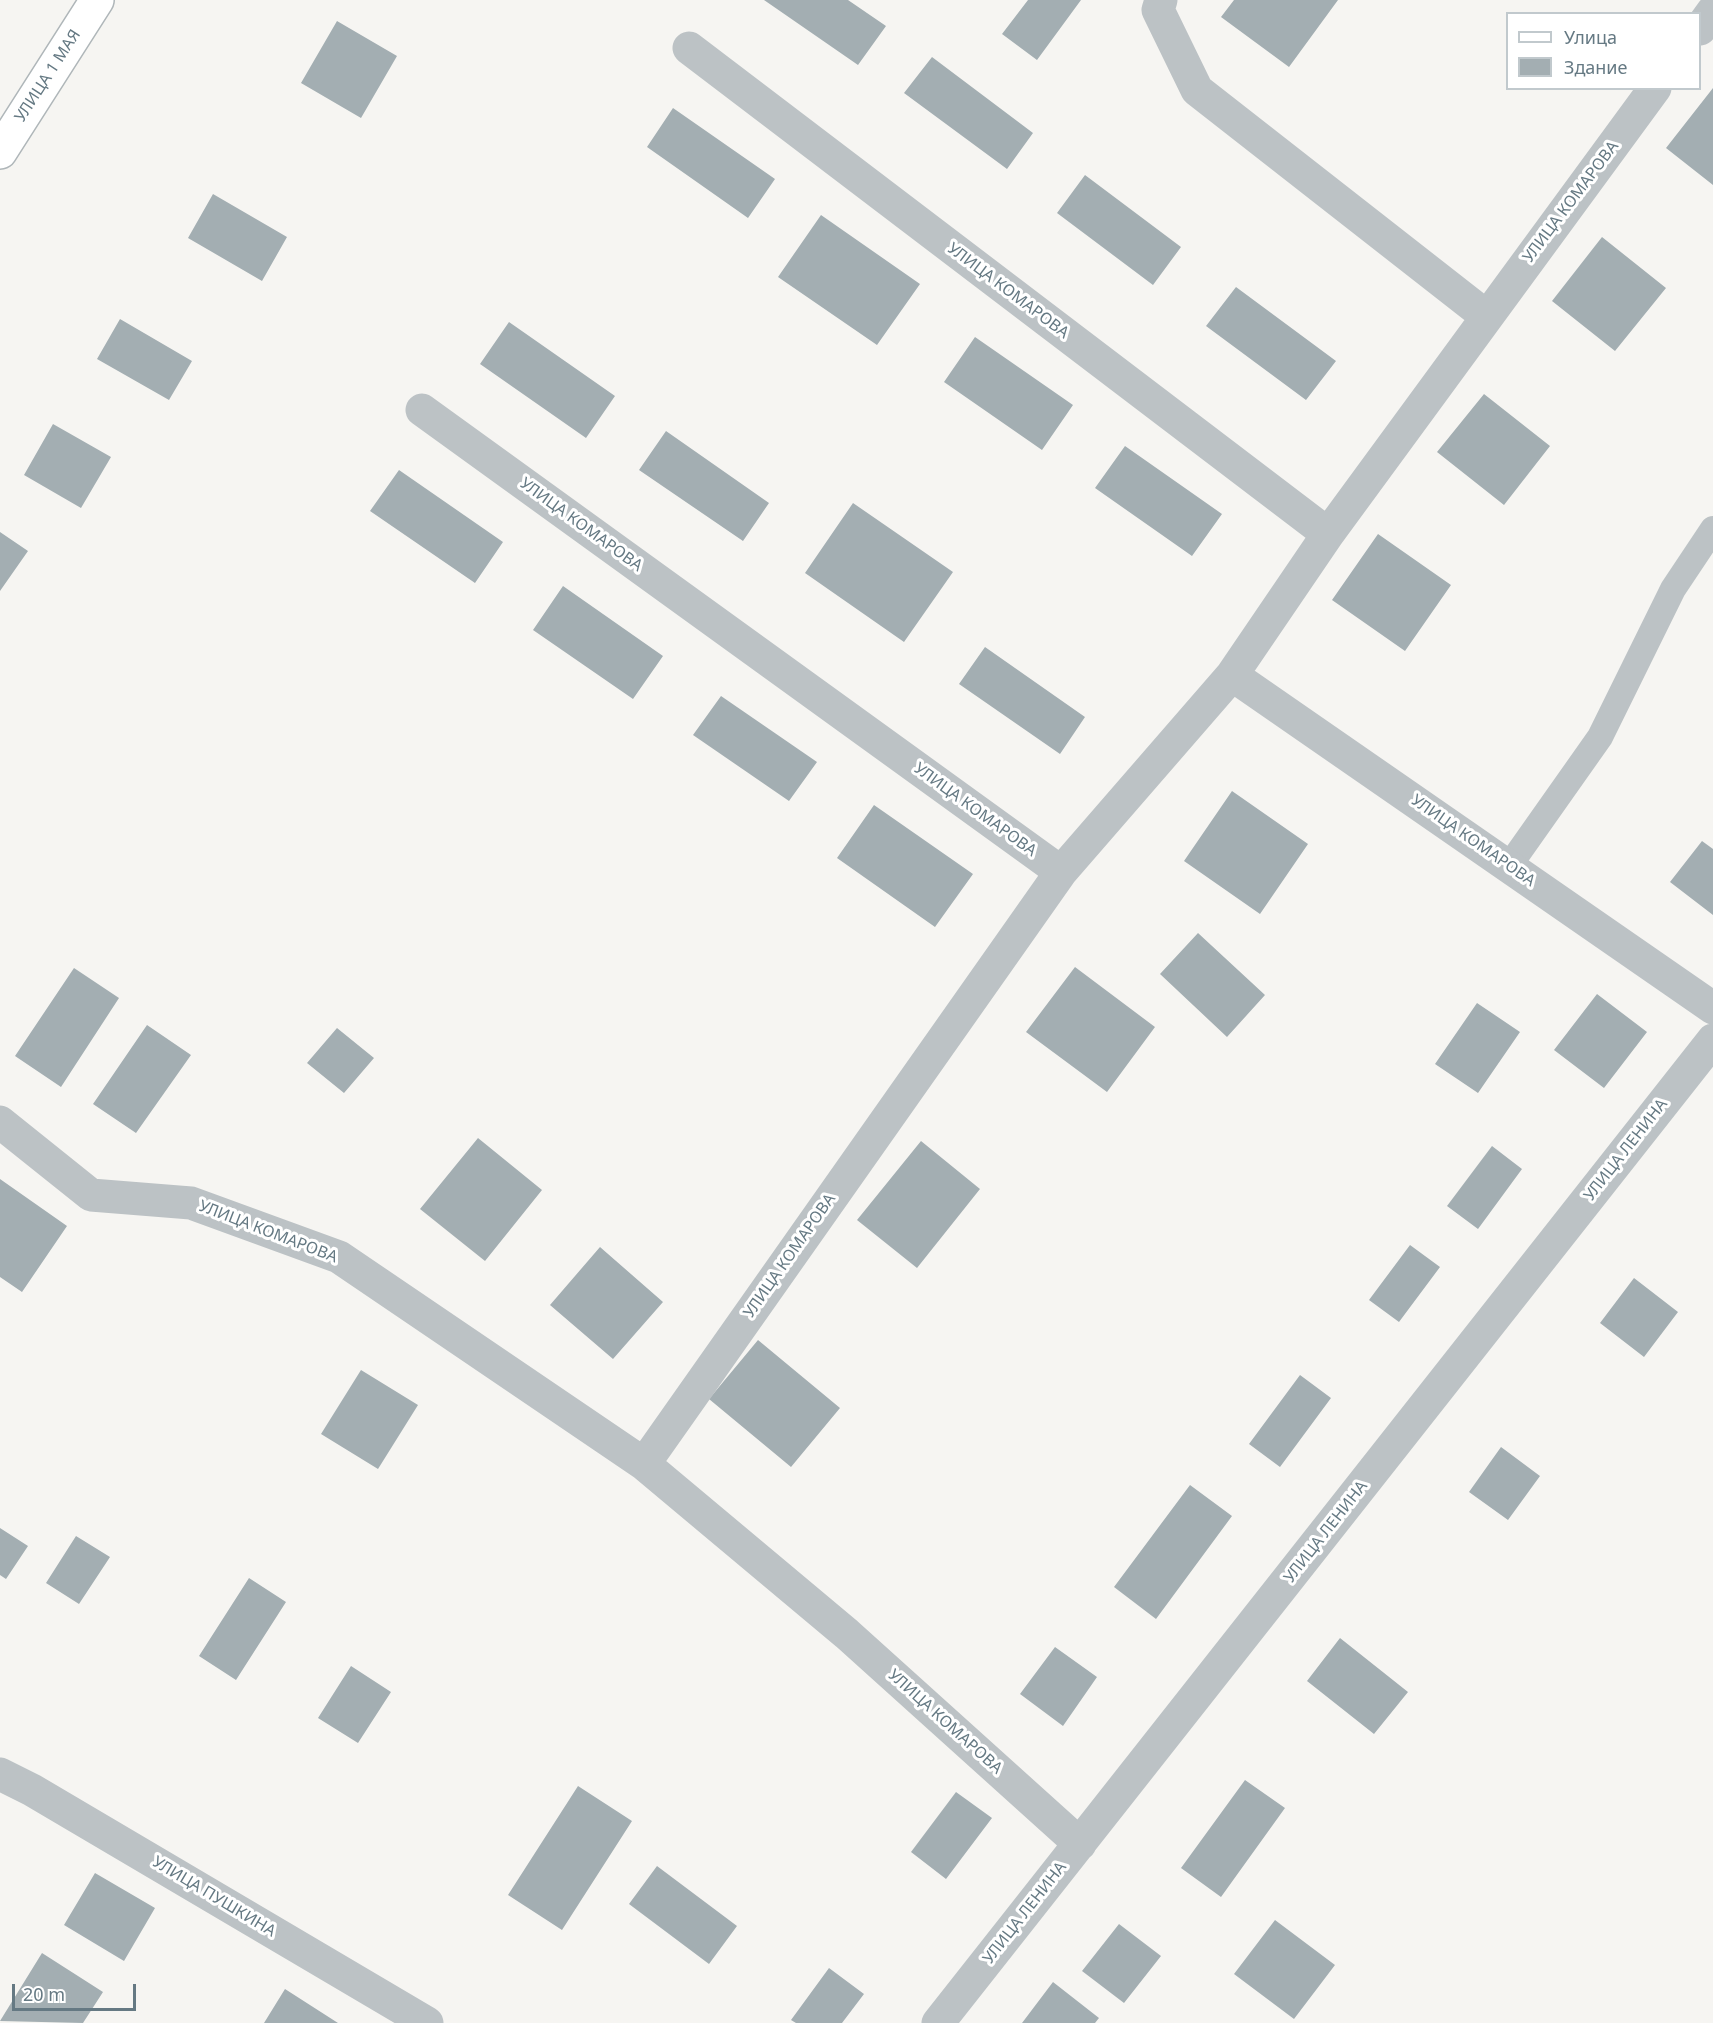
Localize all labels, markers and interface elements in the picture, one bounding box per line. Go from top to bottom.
legend [1506,12,1701,90]
text: Улица [1564,25,1617,49]
street label: УЛИЦА 1 МАЯ [11,26,85,126]
text: Здание [1564,55,1627,79]
street label: УЛИЦА КОМАРОВА [1519,138,1623,266]
street label: УЛИЦА КОМАРОВА [944,239,1072,343]
street label: УЛИЦА КОМАРОВА [516,474,646,576]
street label: УЛИЦА КОМАРОВА [910,759,1040,861]
street label: УЛИЦА КОМАРОВА [1407,791,1539,891]
street label: УЛИЦА ЛЕНИНА [1580,1095,1672,1205]
street label: УЛИЦА КОМАРОВА [740,1190,840,1322]
street label: УЛИЦА КОМАРОВА [196,1197,340,1267]
street label: УЛИЦА ЛЕНИНА [1280,1477,1372,1587]
street label: УЛИЦА КОМАРОВА [884,1666,1006,1778]
street label: УЛИЦА ПУШКИНА [149,1853,279,1941]
street label: УЛИЦА ЛЕНИНА [979,1858,1071,1968]
scale bar [15,1972,140,2010]
text: 20 m [23,1982,65,2006]

